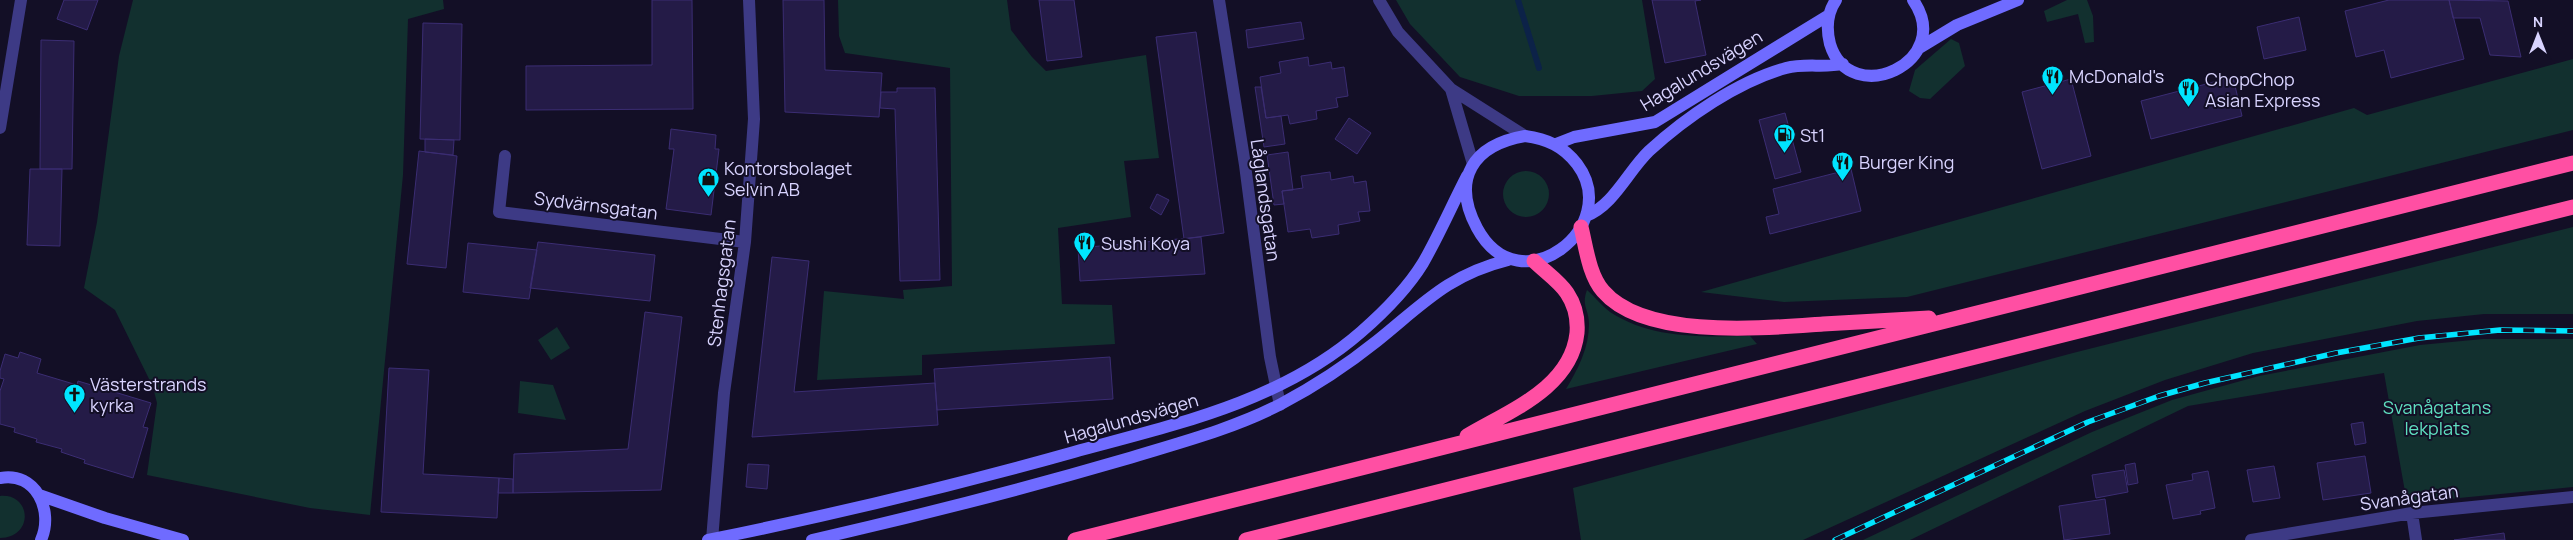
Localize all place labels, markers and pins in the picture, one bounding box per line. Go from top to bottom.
restaurant icon: McDonald's [2041,64,2065,95]
place label: McDonald's [2069,64,2164,88]
place label: ChopChop Asian Express [2205,67,2320,112]
restaurant icon: ChopChop Asian Express [2177,77,2201,108]
fuel station icon: St1 [1772,123,1796,154]
place label: St1 [1800,123,1825,147]
restaurant icon: Burger King [1831,150,1855,181]
place label: Burger King [1859,150,1954,174]
place label: Kontorsbolaget Selvin AB [724,156,852,201]
shop icon: Kontorsbolaget Selvin AB [696,166,720,197]
restaurant icon: Sushi Koya [1073,231,1097,262]
place label: Sushi Koya [1101,231,1190,255]
place label: Västerstrands kyrka [90,372,207,417]
church icon: Västerstrands kyrka [62,382,86,413]

